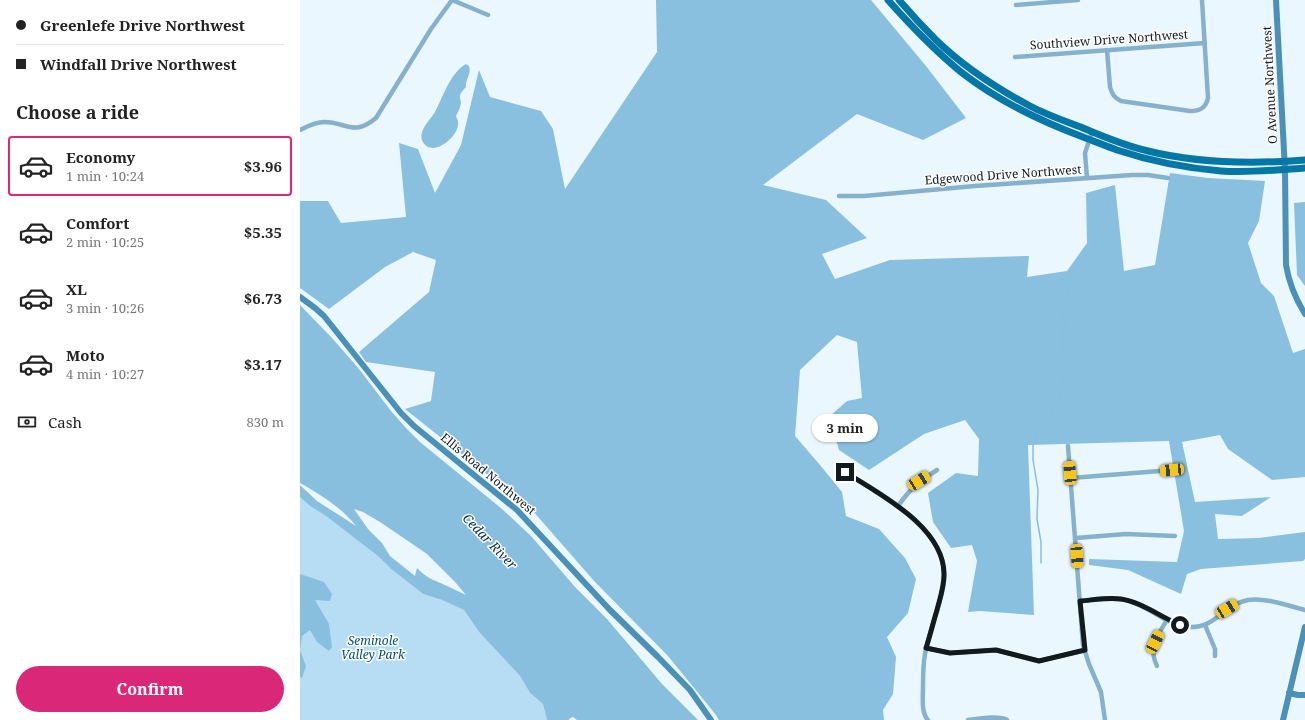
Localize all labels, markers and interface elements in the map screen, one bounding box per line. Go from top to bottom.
text: Greenlefe Drive Northwest [40,15,245,35]
street label: Southview Drive Northwest [1029,26,1189,54]
street label: O Avenue Northwest [1258,26,1281,144]
text: Windfall Drive Northwest [40,54,236,74]
text: Choose a ride [16,100,139,124]
text: Economy [66,147,135,167]
icon: car [18,148,54,184]
text: $3.96 [244,156,282,176]
street label: Edgewood Drive Northwest [924,161,1082,188]
text: 1 min · 10:24 [66,167,144,185]
text: Comfort [66,213,129,233]
icon: car [18,214,54,250]
text: $5.35 [244,222,282,242]
text: 2 min · 10:25 [66,233,144,251]
text: XL [66,279,87,299]
icon: car [18,280,54,316]
text: $6.73 [244,288,282,308]
text: 3 min · 10:26 [66,299,144,317]
text: Moto [66,345,105,365]
icon: car [18,346,54,382]
text: $3.17 [244,354,282,374]
text: 4 min · 10:27 [66,365,144,383]
icon: cash [16,411,38,433]
text: Cash [48,412,82,432]
text: 830 m [247,413,284,431]
callout: 3 min [812,414,878,442]
text: 3 min [827,419,863,437]
street label: Ellis Road Northwest [437,429,539,518]
car [1063,461,1077,485]
route end [836,463,854,481]
car [1160,463,1184,477]
car [906,470,932,492]
water label: Cedar River [459,509,522,573]
car [1070,544,1084,568]
car [1214,598,1240,620]
route start [1171,616,1189,634]
car [1144,629,1166,655]
park label: Seminole Valley Park [341,632,406,663]
button: Confirm [16,666,284,712]

